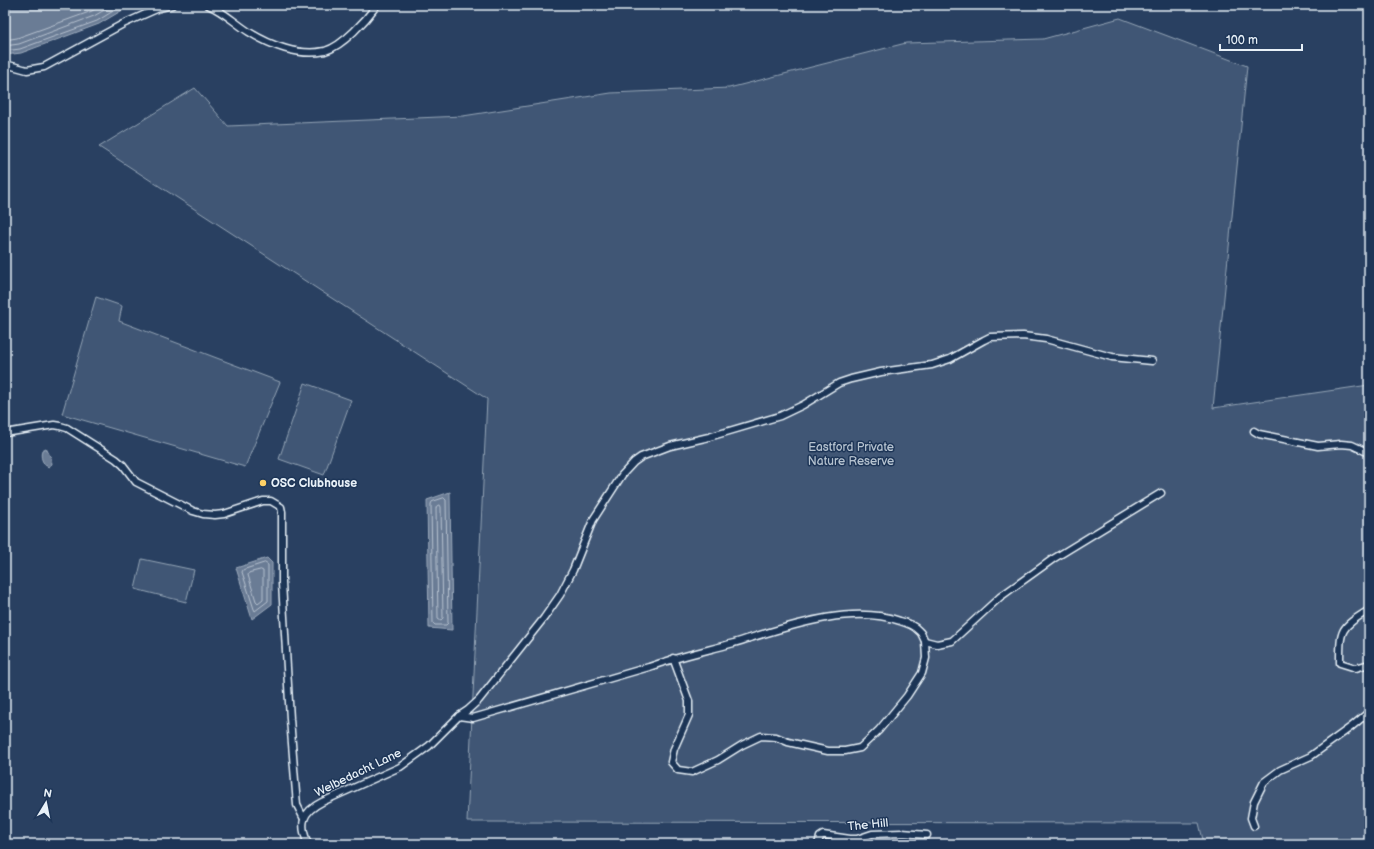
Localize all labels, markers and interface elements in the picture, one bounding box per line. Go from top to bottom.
scale bar [1220,26,1302,52]
text: 100 m [1226,33,1258,48]
park label: Eastford Private Nature Reserve [808,440,894,469]
place label: OSC Clubhouse [271,476,357,491]
marker: OSC Clubhouse [258,478,268,488]
street label: Welbedacht Lane [312,745,404,801]
north arrow [26,783,66,823]
text: N [42,787,53,801]
street label: The Hill [847,815,889,835]

